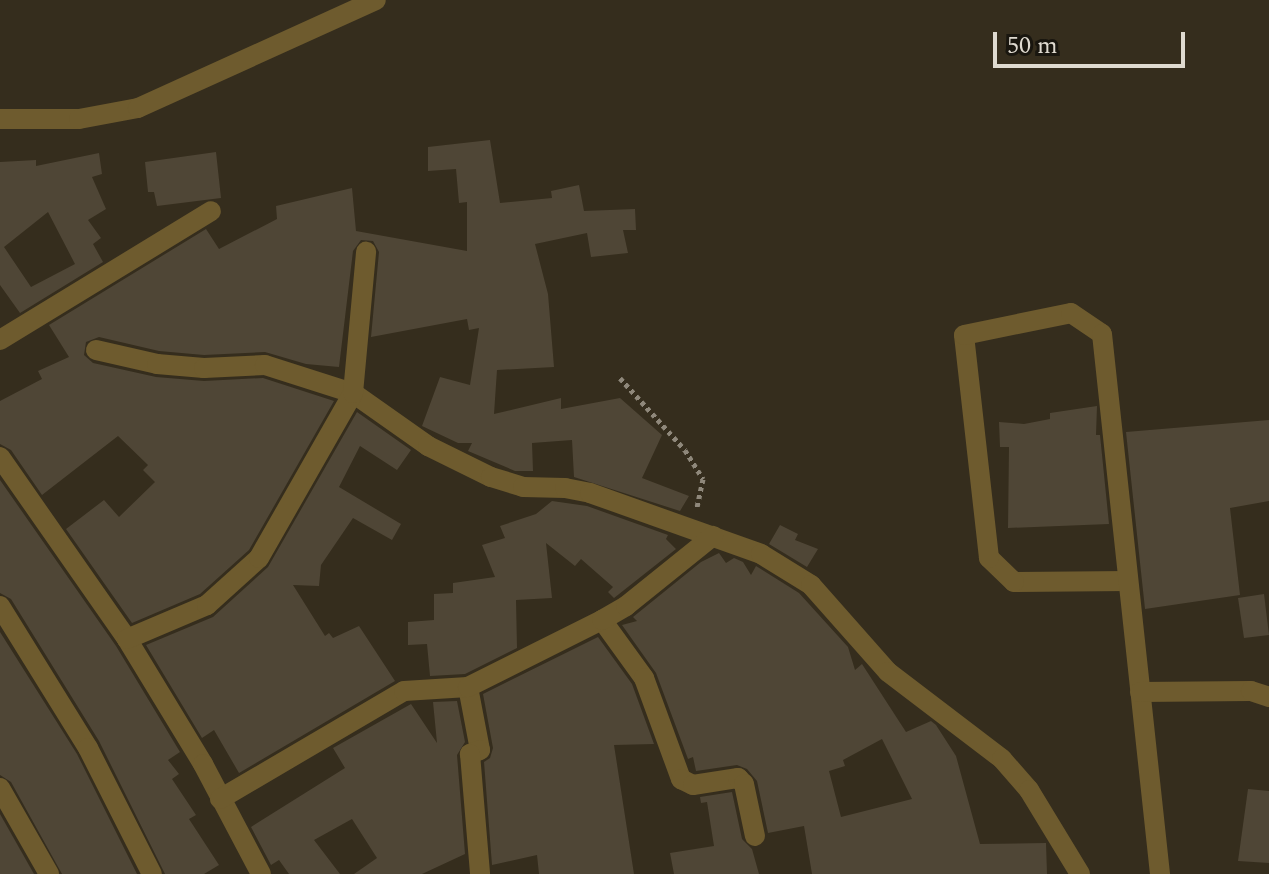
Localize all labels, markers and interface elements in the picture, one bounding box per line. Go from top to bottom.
scale bar [997,16,1189,66]
text: 50 m [1007,28,1058,64]

